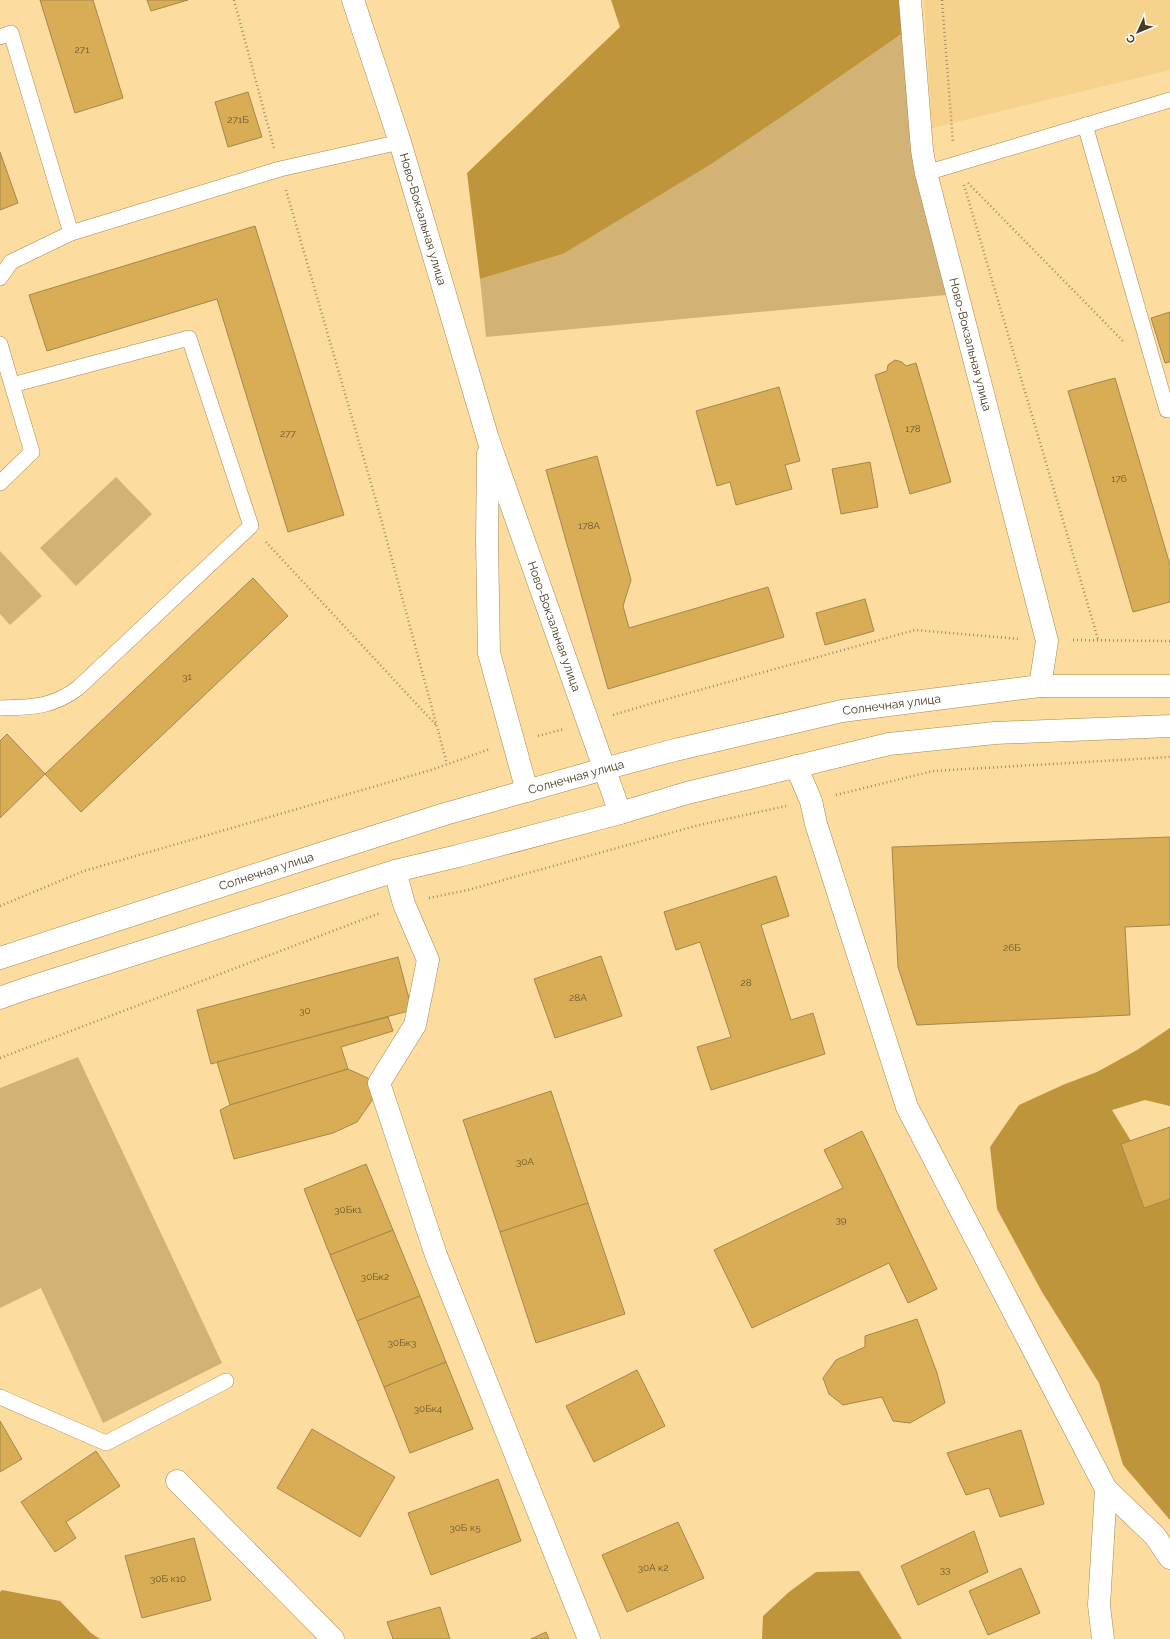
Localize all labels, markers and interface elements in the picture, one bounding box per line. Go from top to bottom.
north arrow [1118,12,1158,52]
text: С [1124,31,1138,46]
house number: 271 [75,44,90,55]
house number: 271Б [227,114,249,125]
street label: Ново-Вокзальная улица [397,151,449,287]
street label: Ново-Вокзальная улица [946,276,994,413]
house number: 178 [905,423,921,434]
house number: 277 [280,428,297,439]
house number: 176 [1111,473,1127,484]
house number: 178А [578,520,600,531]
street label: Ново-Вокзальная улица [525,559,584,693]
house number: 31 [182,671,193,682]
street label: Солнечная улица [842,692,942,718]
street label: Солнечная улица [527,757,626,797]
street label: Солнечная улица [217,849,315,893]
house number: 26Б [1003,942,1021,953]
house number: 28 [740,977,752,988]
house number: 28А [569,992,587,1003]
house number: 30 [299,1005,311,1016]
house number: 30А [516,1156,534,1167]
house number: 30Бк1 [334,1204,362,1215]
house number: 39 [835,1214,847,1225]
house number: 30Бк2 [361,1271,389,1282]
house number: 30Бк3 [388,1337,416,1348]
house number: 30Бк4 [414,1403,443,1414]
house number: 30Б к5 [449,1522,481,1533]
house number: 30А к2 [638,1562,668,1573]
house number: 33 [940,1564,950,1575]
house number: 30Б к10 [150,1573,186,1584]

